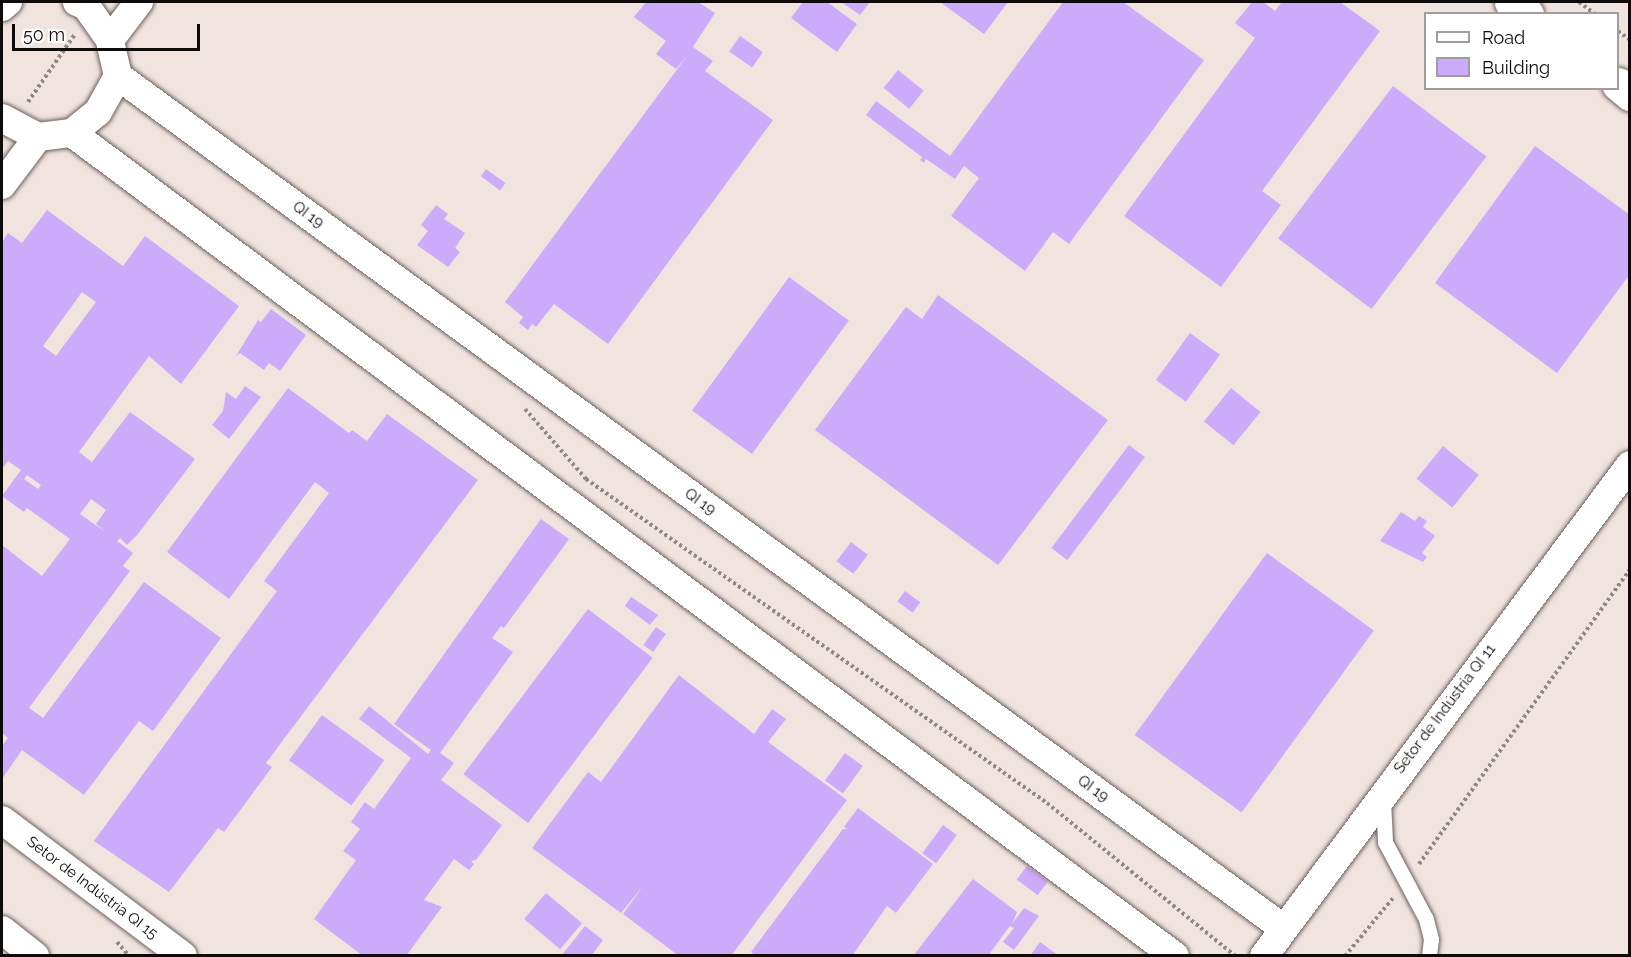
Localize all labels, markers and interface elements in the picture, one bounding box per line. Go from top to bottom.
scale bar [15,12,202,50]
legend [1424,12,1619,90]
text: 50 m [23,24,65,45]
text: Road [1482,27,1525,48]
text: Building [1482,57,1550,78]
street label: QI 19 [289,198,327,232]
street label: QI 19 [681,485,719,519]
street label: Setor de Indústria QI 11 [1390,641,1500,777]
street label: QI 19 [1074,772,1112,806]
street label: Setor de Indústria QI 15 [23,833,161,943]

